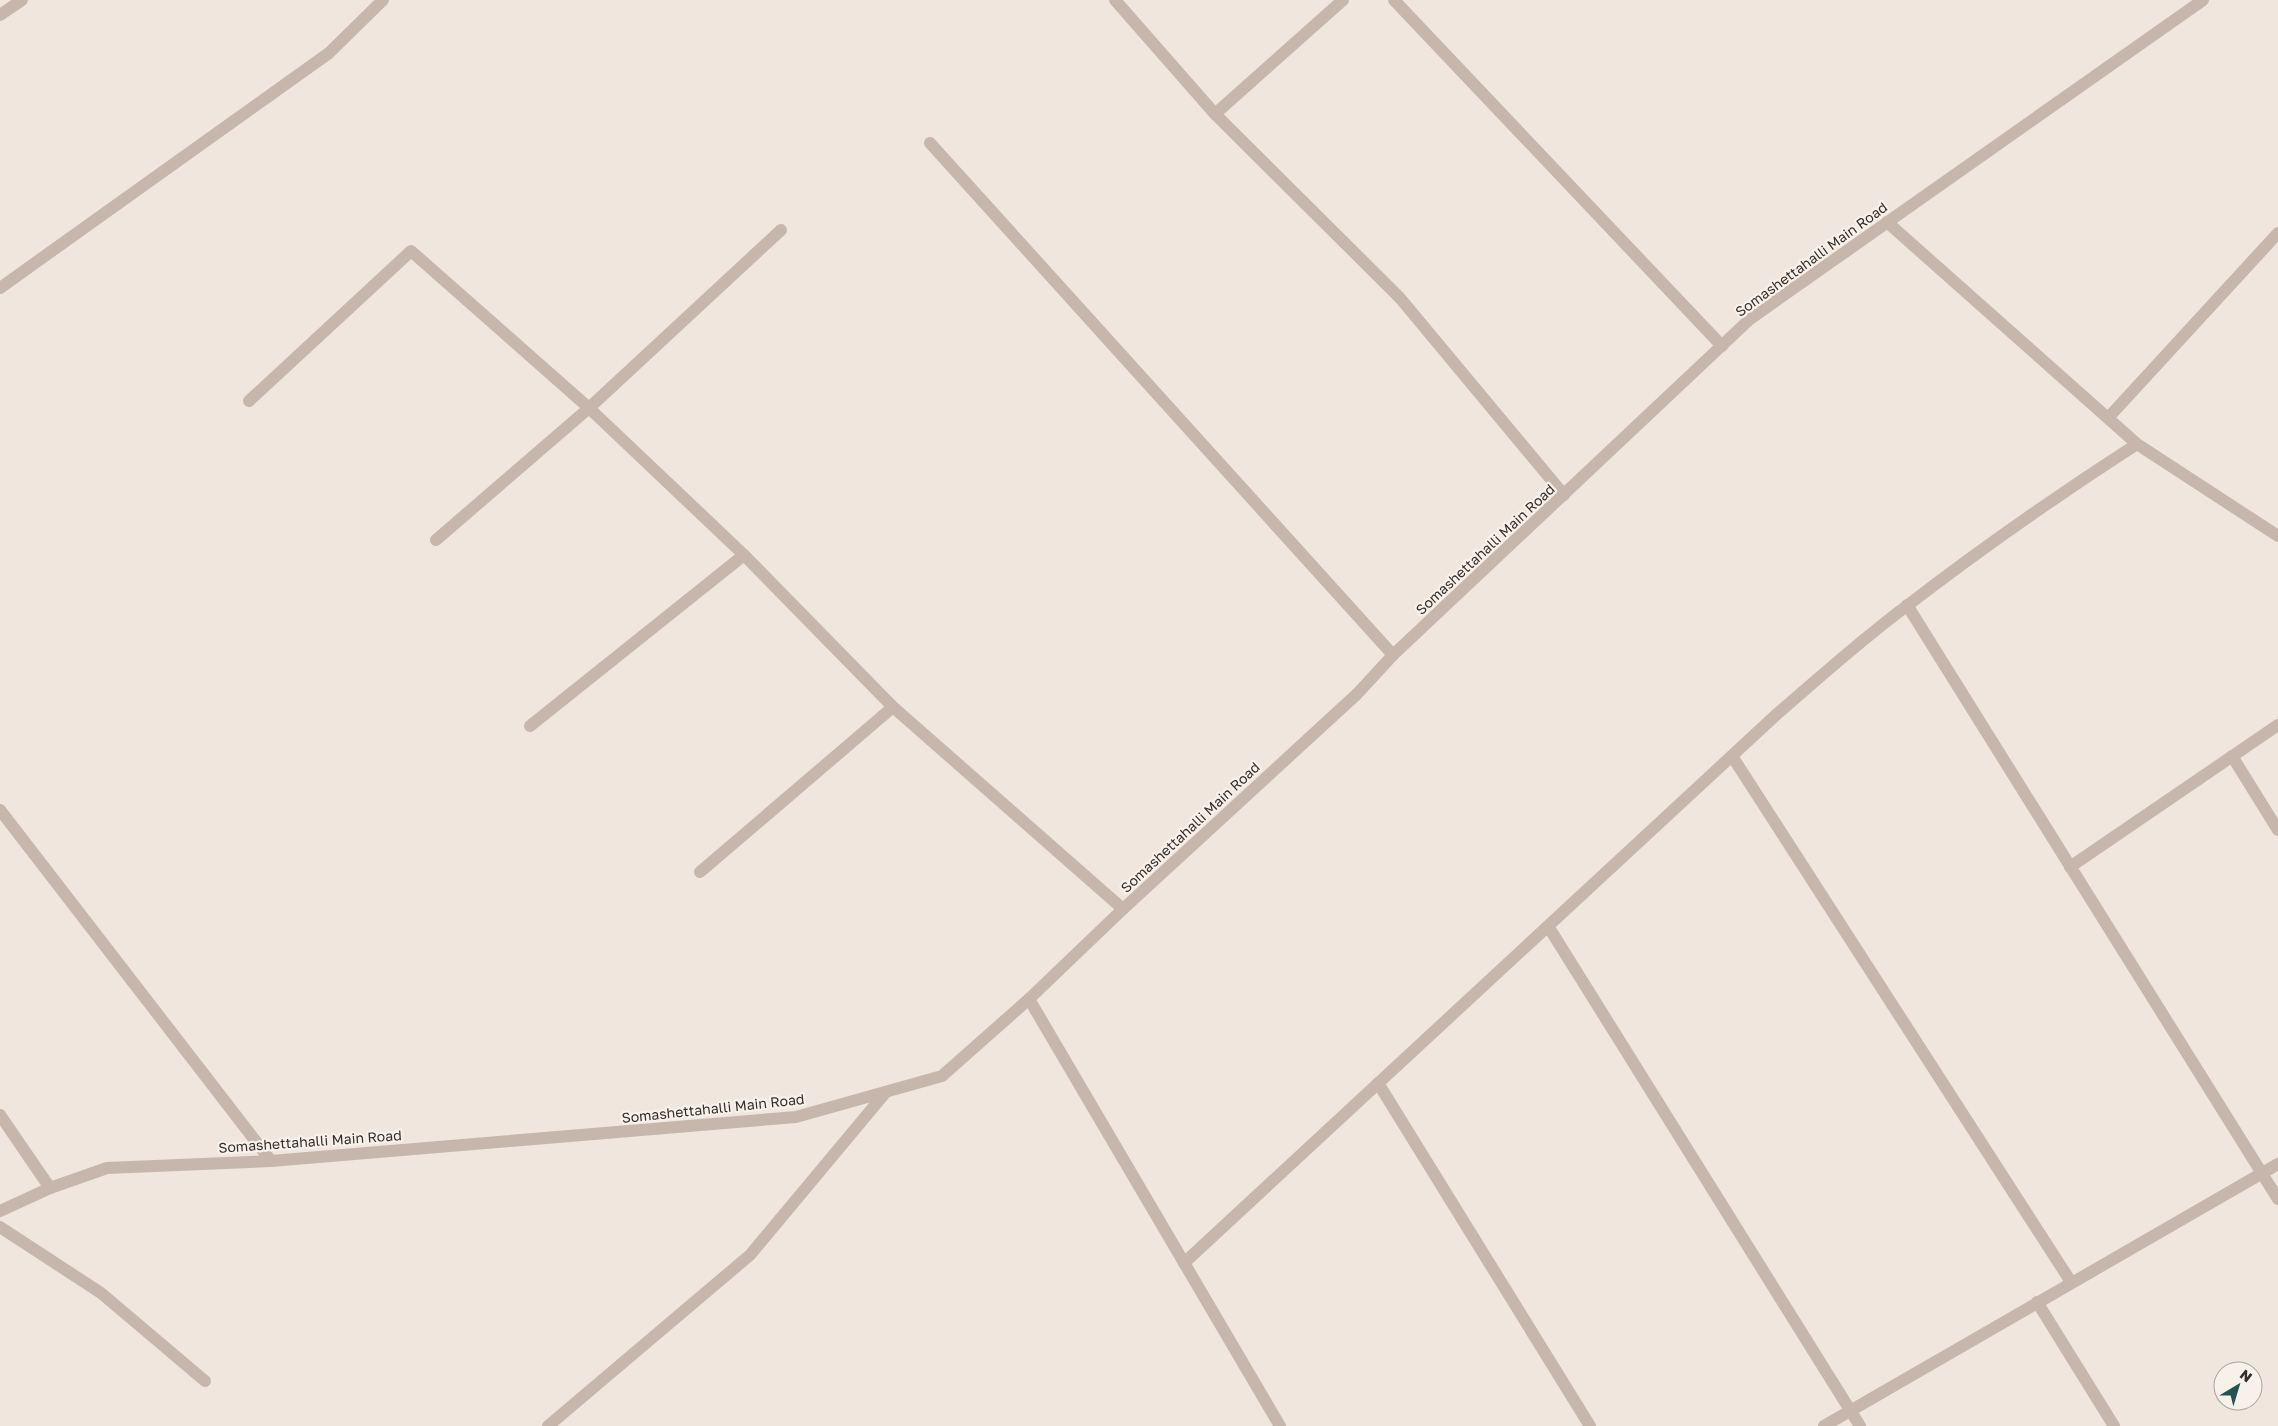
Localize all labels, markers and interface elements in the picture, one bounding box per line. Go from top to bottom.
street label: Somashettahalli Main Road [1732,198,1890,320]
street label: Somashettahalli Main Road [1412,480,1558,618]
street label: Somashettahalli Main Road [1117,758,1263,896]
street label: Somashettahalli Main Road [621,1090,805,1126]
street label: Somashettahalli Main Road [218,1126,402,1156]
north arrow [2213,1361,2263,1411]
text: N [2237,1365,2256,1385]

